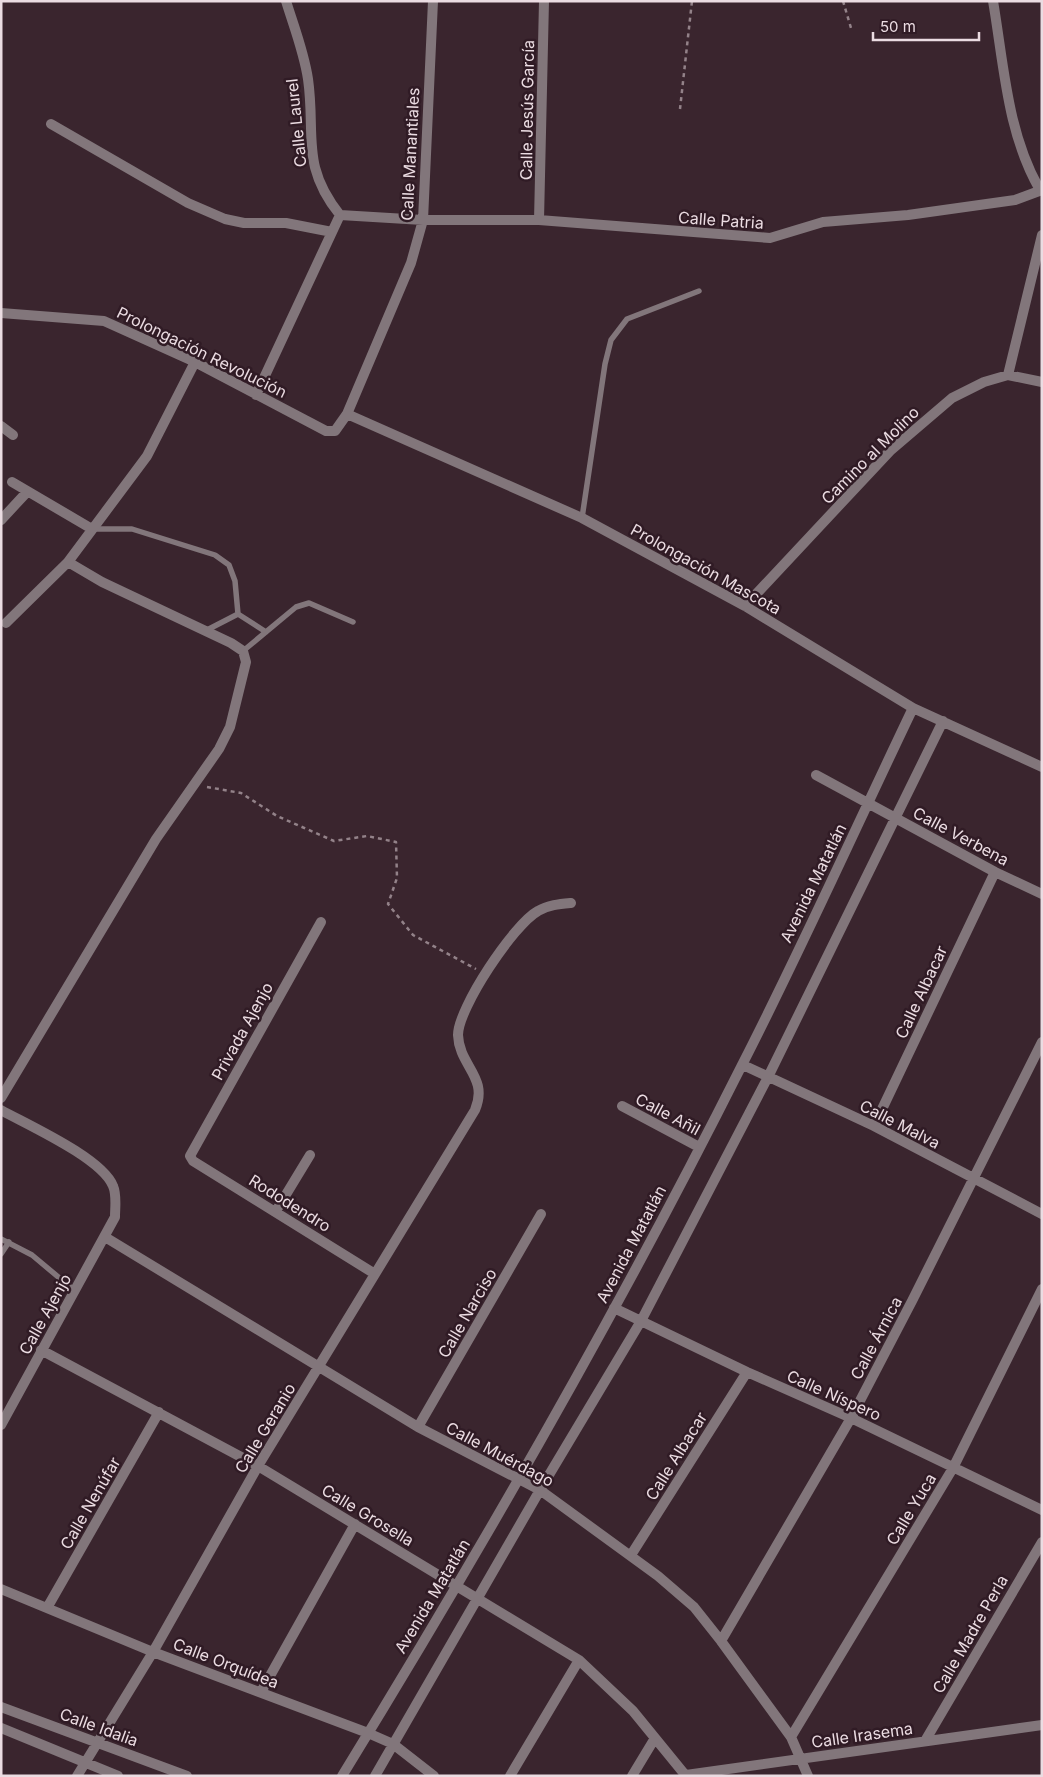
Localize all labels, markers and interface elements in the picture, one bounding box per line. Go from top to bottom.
scale bar [873,10,979,42]
text: 50 m [880,17,916,36]
street label: Calle Jesús García [516,40,538,180]
street label: Calle Laurel [281,78,311,168]
street label: Calle Manantiales [397,87,423,221]
street label: Calle Patria [677,207,765,233]
street label: Prolongación Revolución [114,302,290,402]
street label: Camino al Molino [817,402,923,508]
street label: Prolongación Mascota [627,519,785,619]
street label: Calle Verbena [910,802,1012,870]
street label: Avenida Matatlán [776,820,850,946]
street label: Calle Albacar [891,942,951,1042]
street label: Privada Ajenjo [207,979,277,1083]
street label: Calle Añil [632,1089,704,1139]
street label: Calle Malva [856,1095,944,1153]
street label: Rododendro [245,1170,335,1236]
street label: Avenida Matatlán [592,1182,670,1306]
street label: Calle Narciso [433,1265,501,1361]
street label: Calle Ajenjo [15,1270,75,1358]
street label: Calle Árnica [846,1293,906,1383]
street label: Calle Níspero [784,1365,884,1425]
street label: Calle Geranio [230,1379,300,1477]
street label: Calle Albacar [641,1408,711,1504]
street label: Calle Muérdago [443,1417,557,1491]
street label: Calle Nenúfar [56,1453,124,1553]
street label: Calle Yuca [882,1469,940,1549]
street label: Calle Grosella [318,1480,418,1550]
street label: Avenida Matatlán [390,1535,474,1657]
street label: Calle Madre Perla [928,1571,1012,1697]
street label: Calle Orquídea [170,1634,282,1692]
street label: Calle Idalia [57,1704,141,1750]
street label: Calle Irasema [810,1718,914,1752]

